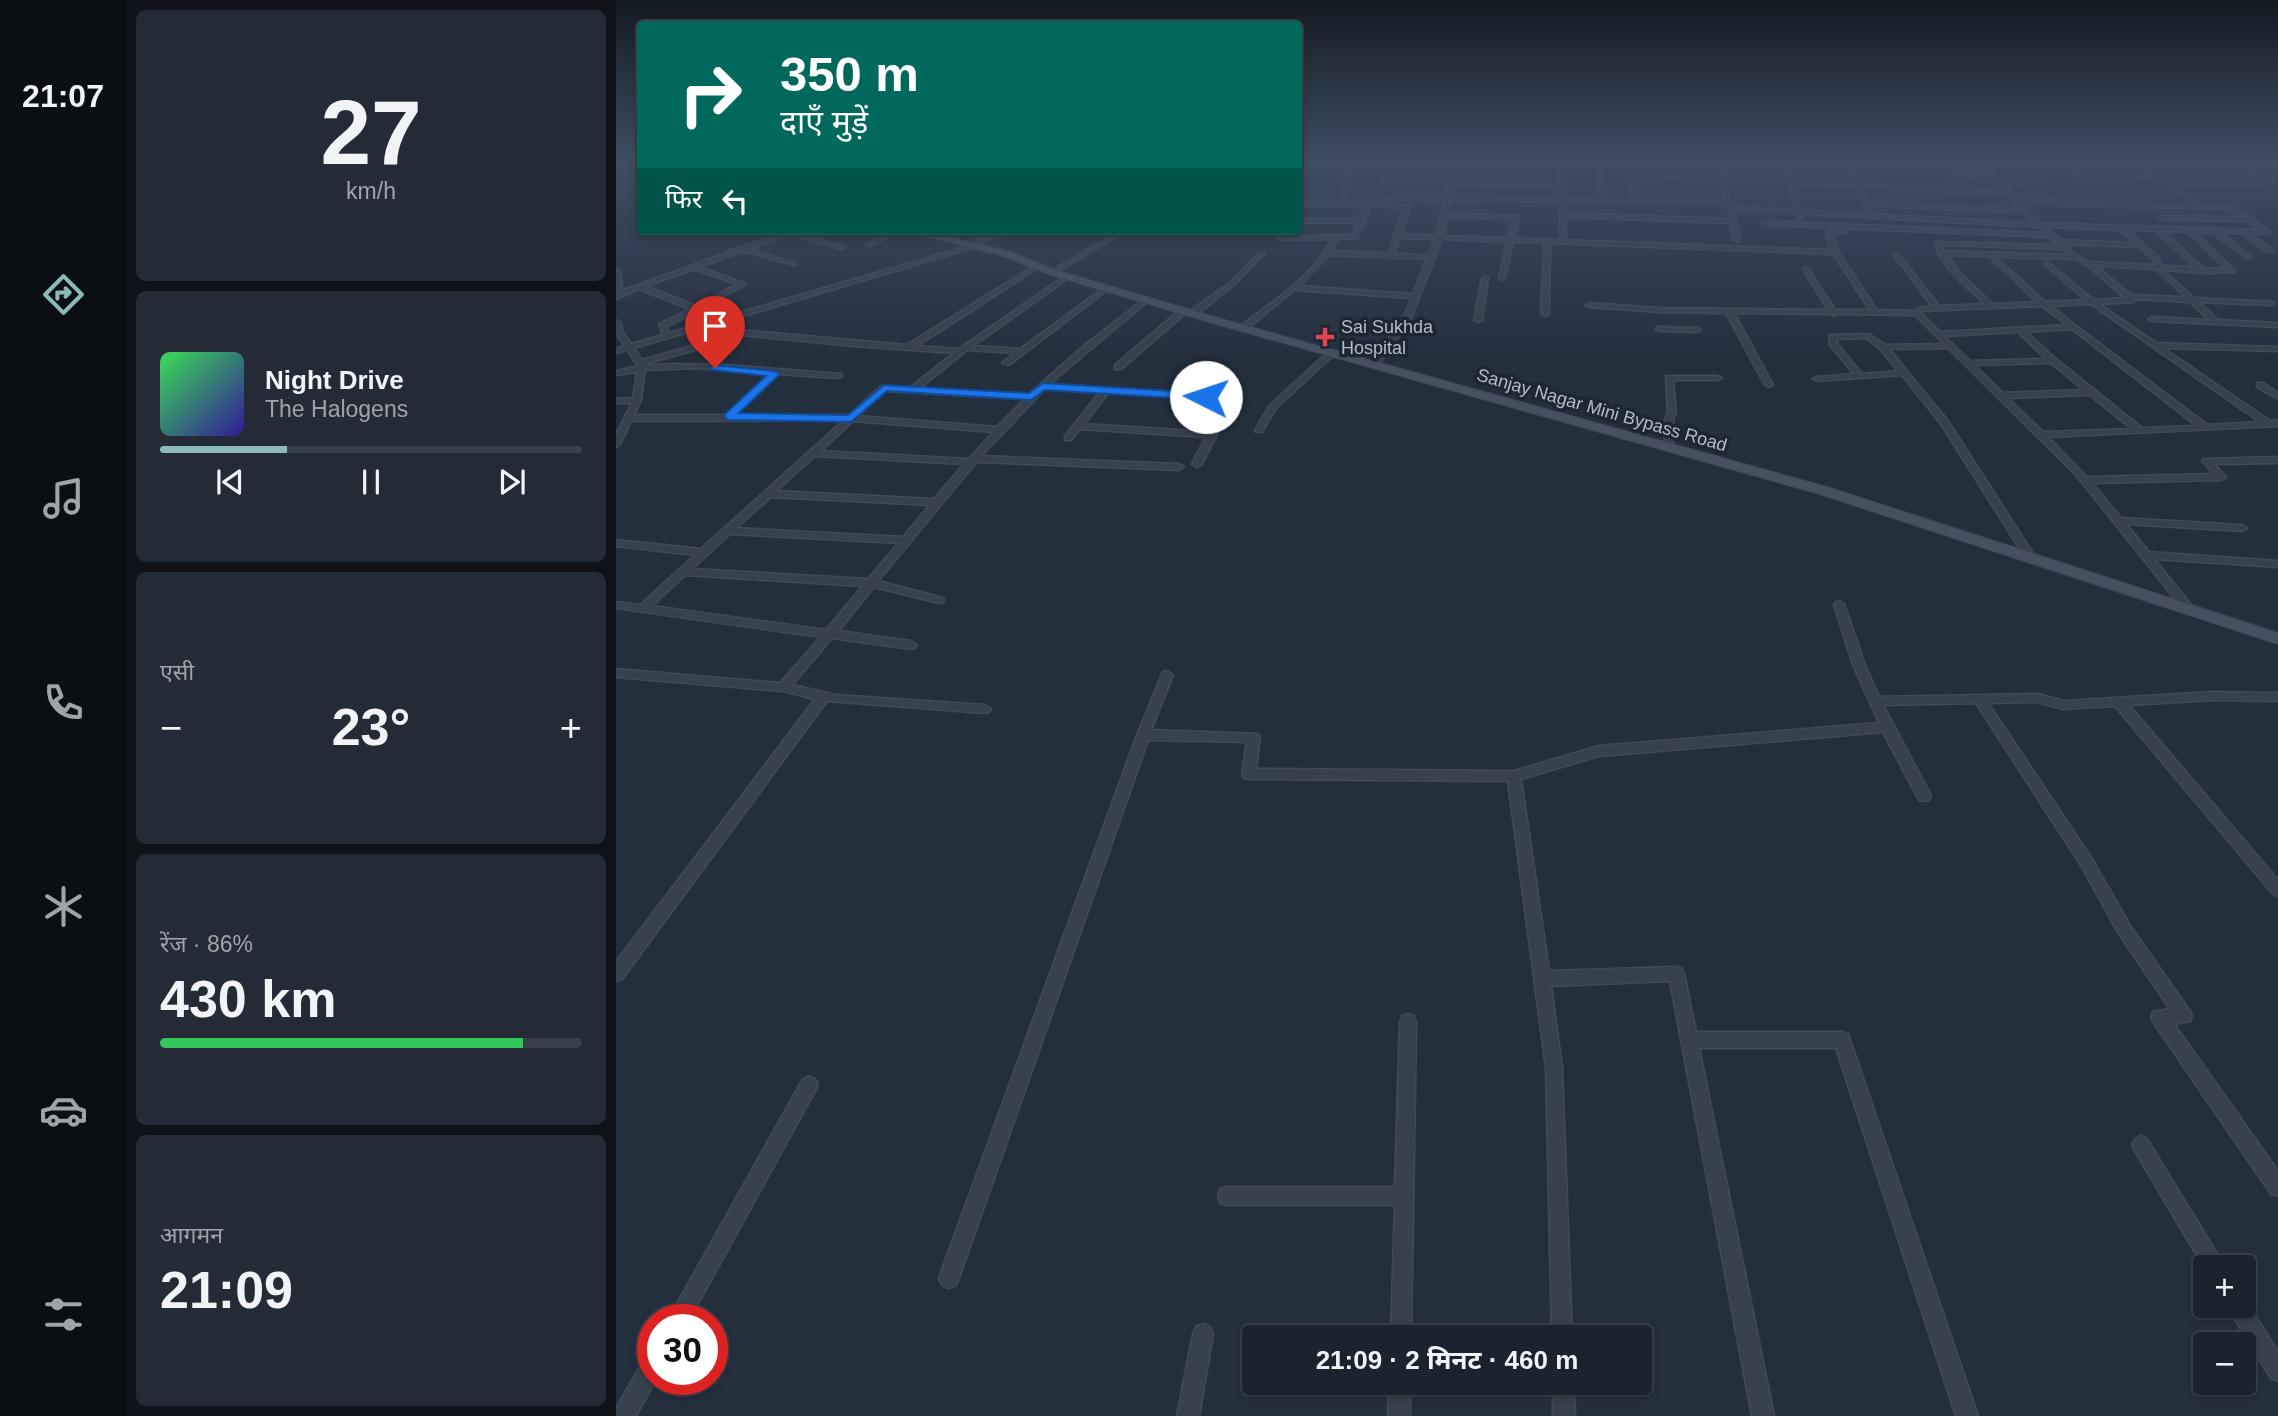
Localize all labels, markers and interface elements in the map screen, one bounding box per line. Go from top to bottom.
text: 350 m [780,47,919,101]
icon: right [665,49,756,140]
text: 21:07 [22,78,104,114]
text: 27 [320,82,422,183]
text: दाएँ मुड़ें [780,104,868,140]
text: km/h [346,178,396,204]
icon: left [716,182,754,220]
text: फिर [665,184,702,214]
icon: directions [39,270,88,319]
pin [685,296,745,368]
icon: arrive [696,307,734,345]
place label: Sai Sukhda Hospital [1341,317,1434,358]
marker: Sai Sukhda Hospital [1315,327,1335,347]
position arrow [1169,360,1243,434]
text: Night Drive [265,365,404,395]
street label: Sanjay Nagar Mini Bypass Road [1475,365,1729,455]
text: The Halogens [265,396,408,422]
icon: previous [211,463,249,501]
icon: pause [352,463,390,501]
icon: next [493,463,531,501]
icon: music [39,474,88,523]
text: एसी [160,659,194,685]
icon: phone [39,678,88,727]
text: 23° [332,698,410,756]
text: − [160,707,182,749]
text: + [560,707,582,749]
icon: climate [39,882,88,931]
text: रेंज · 86% [160,931,253,957]
text: 430 km [160,970,336,1028]
icon: car [39,1086,88,1135]
text: आगमन [160,1222,223,1248]
map controls [2193,1255,2256,1395]
button: + [2193,1255,2256,1318]
text: 21:09 [160,1261,293,1319]
icon: filters [39,1290,88,1339]
speed limit sign: 30 [637,1304,728,1395]
button: − [2193,1332,2256,1395]
text: 21:09 · 2 मिनट · 460 m [1316,1345,1578,1375]

